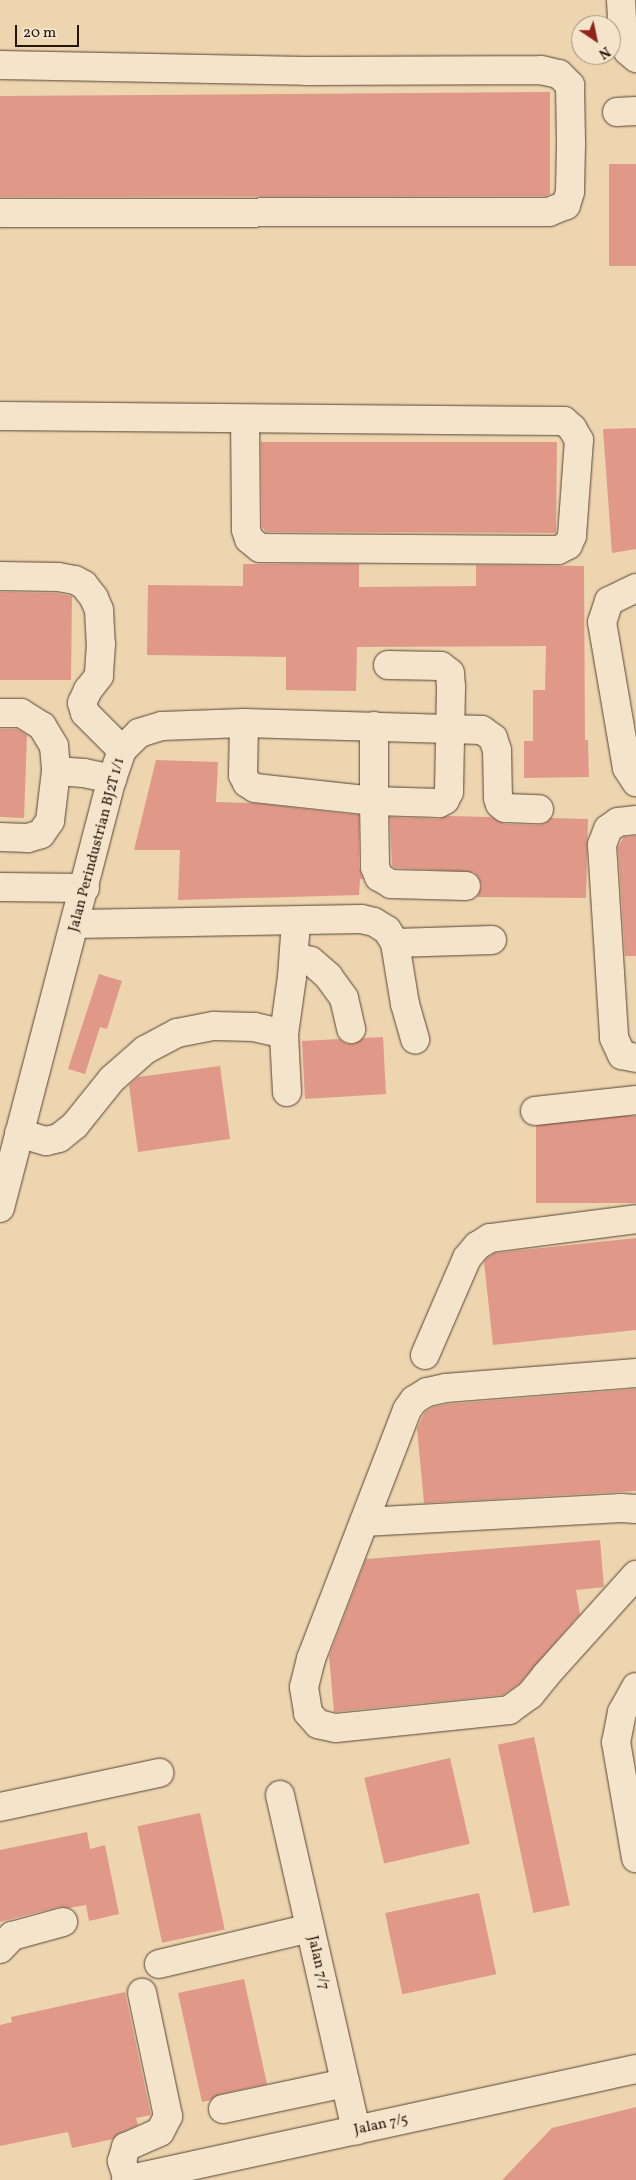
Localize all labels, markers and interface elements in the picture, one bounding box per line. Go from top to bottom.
scale bar [18,15,81,47]
north arrow [571,15,621,65]
text: 20 m [23,23,56,44]
text: N [595,41,614,63]
street label: Jalan Perindustrian BJ2T 1/1 [65,756,129,934]
street label: Jalan 7/7 [303,1934,333,1992]
street label: Jalan 7/5 [352,2111,410,2139]

